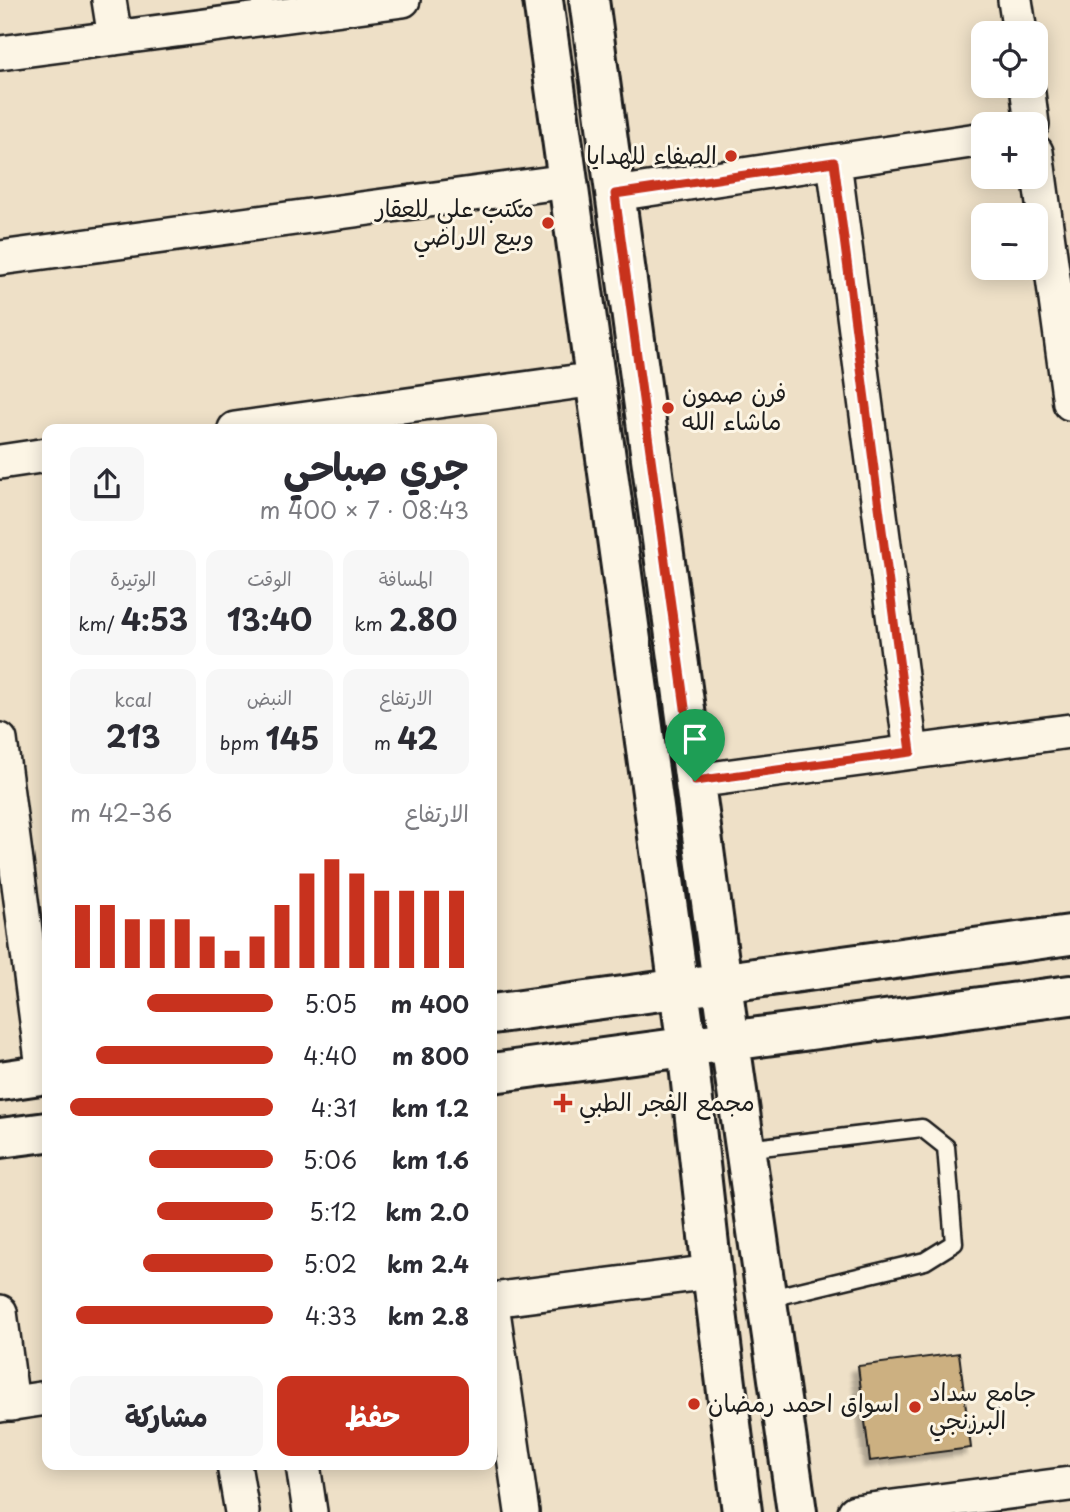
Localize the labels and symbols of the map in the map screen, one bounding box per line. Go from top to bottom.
place label: الصفاء للهدايا [586,136,717,172]
marker: الصفاء للهدايا [723,148,739,164]
place label: مكتب علي للعقار وبيع الاراضي [374,189,534,258]
marker: مكتب علي للعقار وبيع الاراضي [540,215,556,231]
place label: فرن صمون ماشاء الله [682,374,786,438]
marker: فرن صمون ماشاء الله [660,400,676,416]
pin [665,709,725,781]
place label: مجمع الفجر الطبي [579,1083,755,1124]
marker: مجمع الفجر الطبي [553,1093,573,1113]
place label: جامع سداد البرزنجي [929,1373,1037,1442]
place label: اسواق احمد رمضان [708,1384,899,1420]
marker: اسواق احمد رمضان [686,1396,702,1412]
marker: جامع سداد البرزنجي [907,1399,923,1415]

